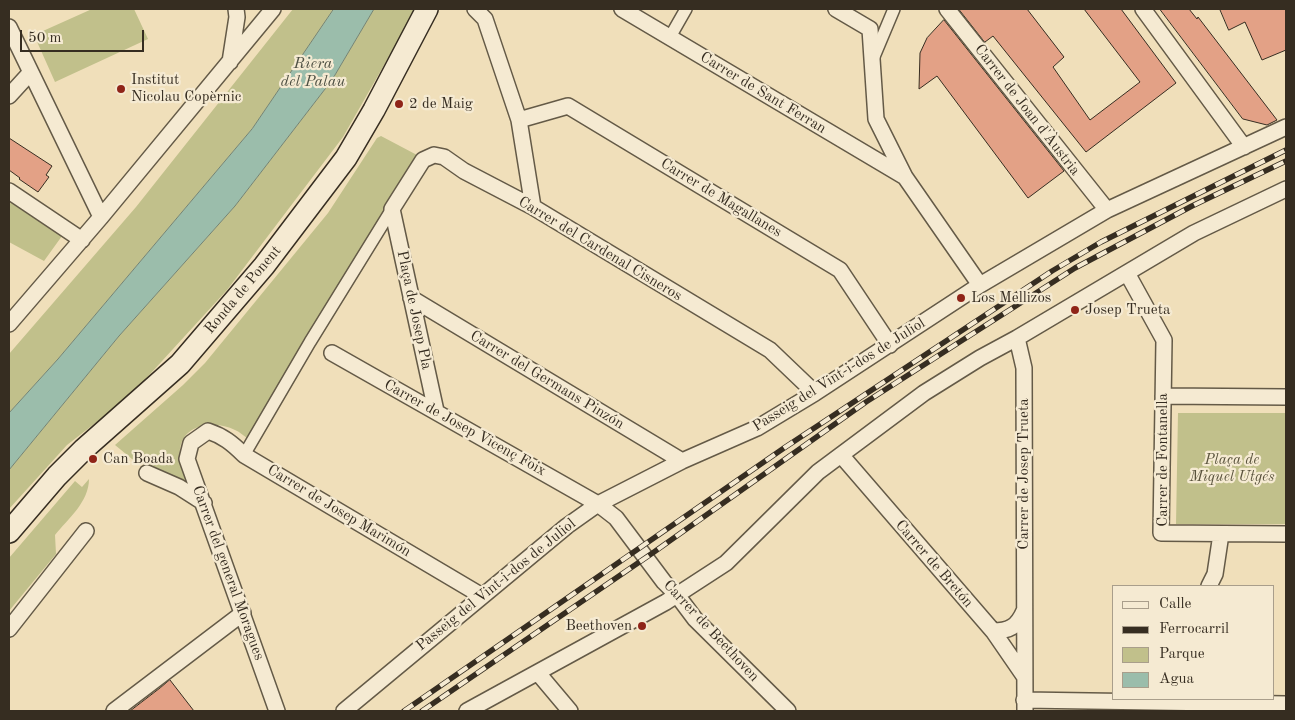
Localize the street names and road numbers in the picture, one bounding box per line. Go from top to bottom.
street label: Carrer de Joan d'Àustria [970,41,1084,179]
street label: Carrer de Sant Ferran [697,48,829,138]
street label: Carrer de Magallanes [657,155,785,241]
street label: Carrer del Cardenal Cisneros [515,193,685,305]
street label: Ronda de Ponent [201,242,285,338]
street label: Plaça de Josep Pla [393,249,435,371]
street label: Passeig del Vint-i-dos de Juliol [749,314,929,436]
street label: Carrer del Germans Pinzón [467,327,627,433]
street label: Carrer de Josep Vicenç Foix [381,376,549,480]
street label: Carrer de Fontanella [1154,393,1172,527]
street label: Carrer de Josep Trueta [1015,398,1033,550]
street label: Carrer de Josep Marimón [264,461,414,561]
street label: Carrer del general Moragues [188,483,268,663]
street label: Passeig del Vint-i-dos de Juliol [413,515,579,655]
street label: Carrer de Bretón [891,517,977,611]
street label: Carrer de Beethoven [659,576,763,686]

